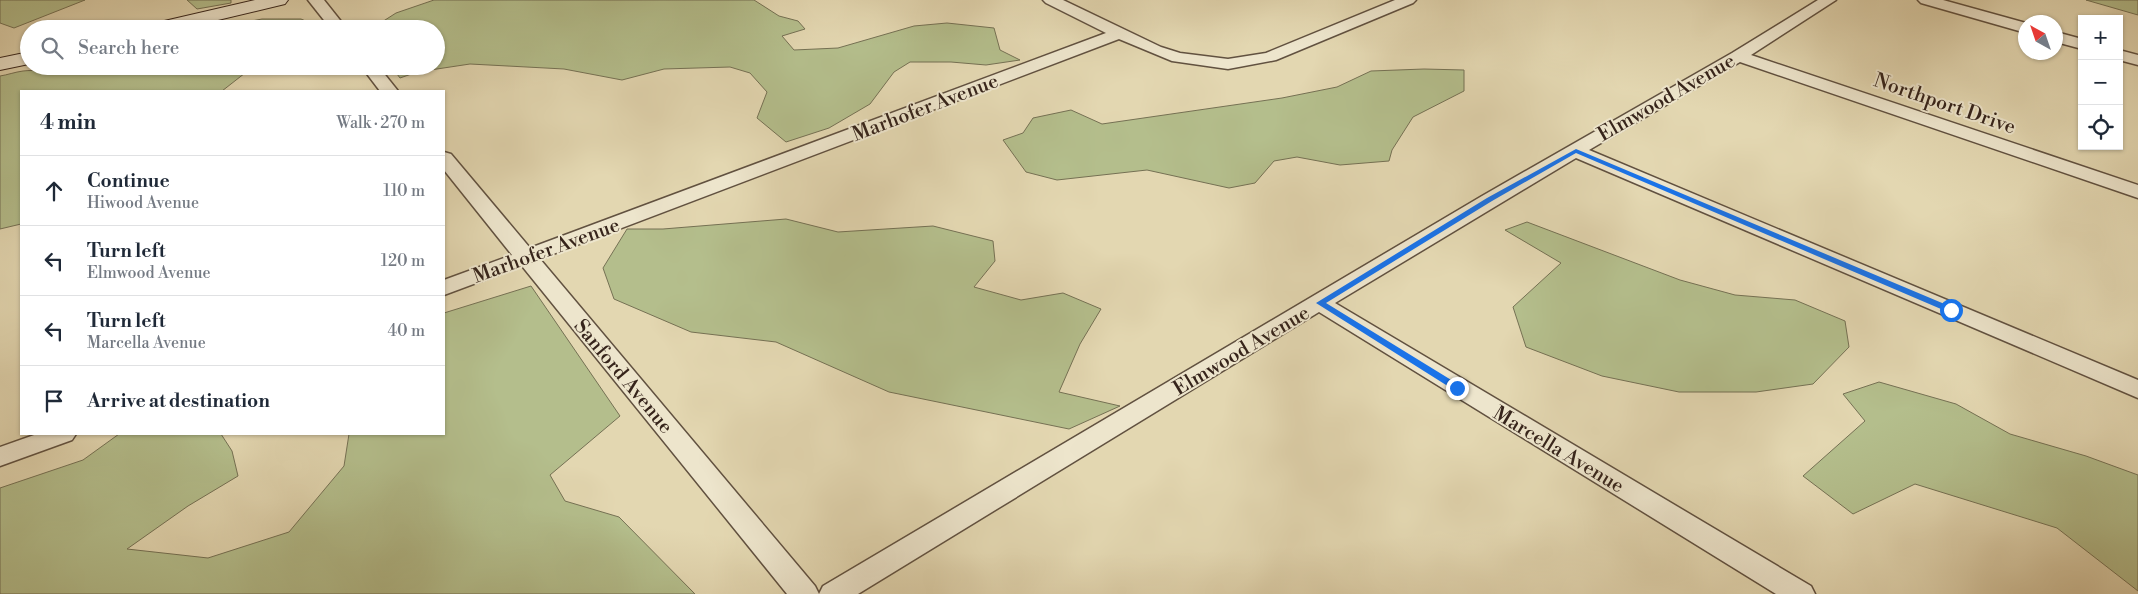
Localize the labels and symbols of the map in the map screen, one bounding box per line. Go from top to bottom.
north arrow [2018,15,2063,60]
street label: Elmwood Avenue [1594,49,1740,148]
street label: Northport Drive [1870,68,2019,140]
street label: Marhofer Avenue [849,69,1002,148]
street label: Marhofer Avenue [470,213,623,290]
route start [1940,299,1963,322]
street label: Elmwood Avenue [1169,301,1314,402]
street label: Sanford Avenue [568,315,678,439]
route end [1446,377,1469,400]
street label: Marcella Avenue [1488,401,1628,499]

